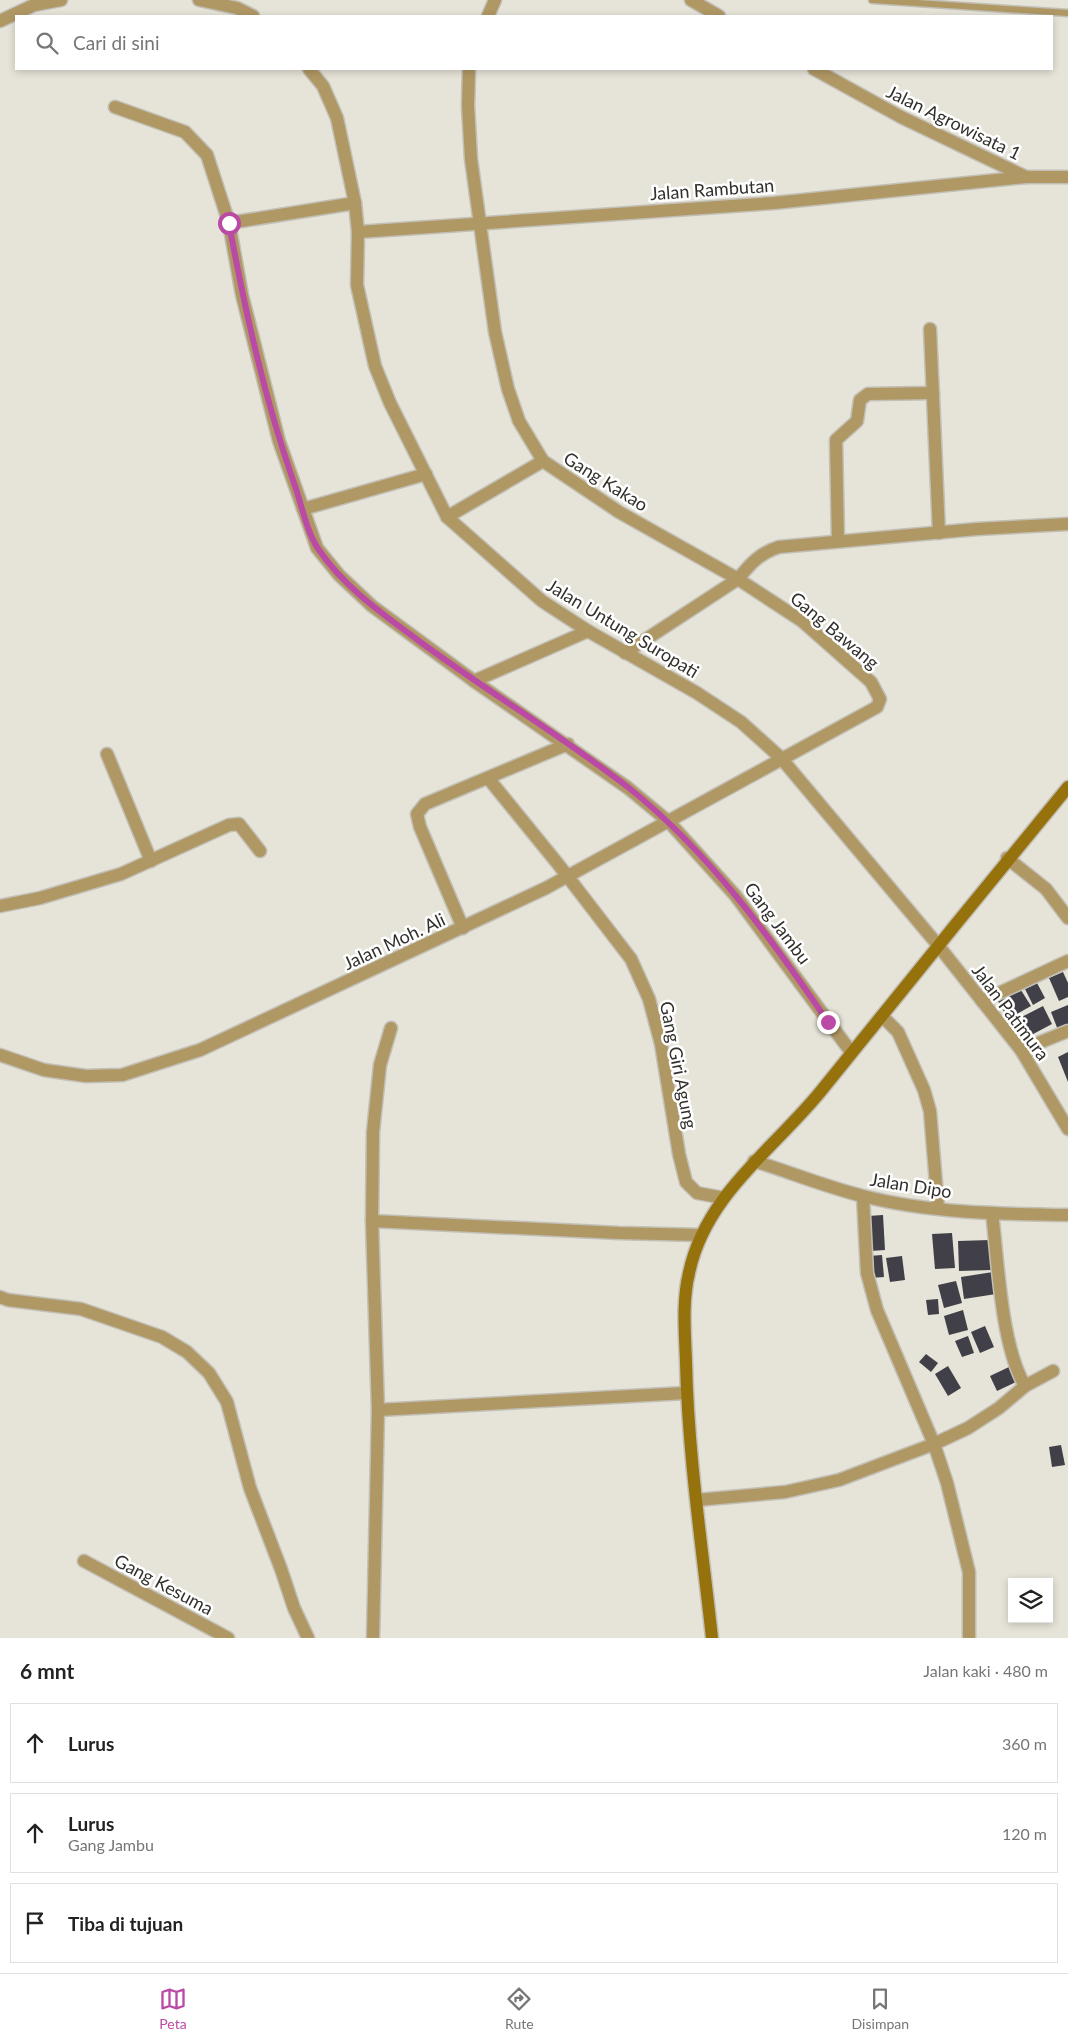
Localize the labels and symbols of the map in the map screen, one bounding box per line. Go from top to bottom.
street label: Jalan Agrowisata 1 [883,80,1025,164]
street label: Jalan Rambutan [649,174,775,204]
route start [218,212,241,235]
street label: Gang Kakao [560,446,652,516]
street label: Jalan Untung Suropati [543,574,703,682]
street label: Gang Bawang [786,587,884,673]
street label: Gang Jambu [740,878,816,968]
street label: Jalan Moh. Ali [340,908,448,974]
street label: Jalan Patimura [968,960,1054,1064]
street label: Gang Giri Agung [656,999,702,1131]
route end [817,1011,840,1034]
street label: Jalan Dipo [869,1168,953,1202]
street label: Gang Kesuma [111,1549,217,1619]

